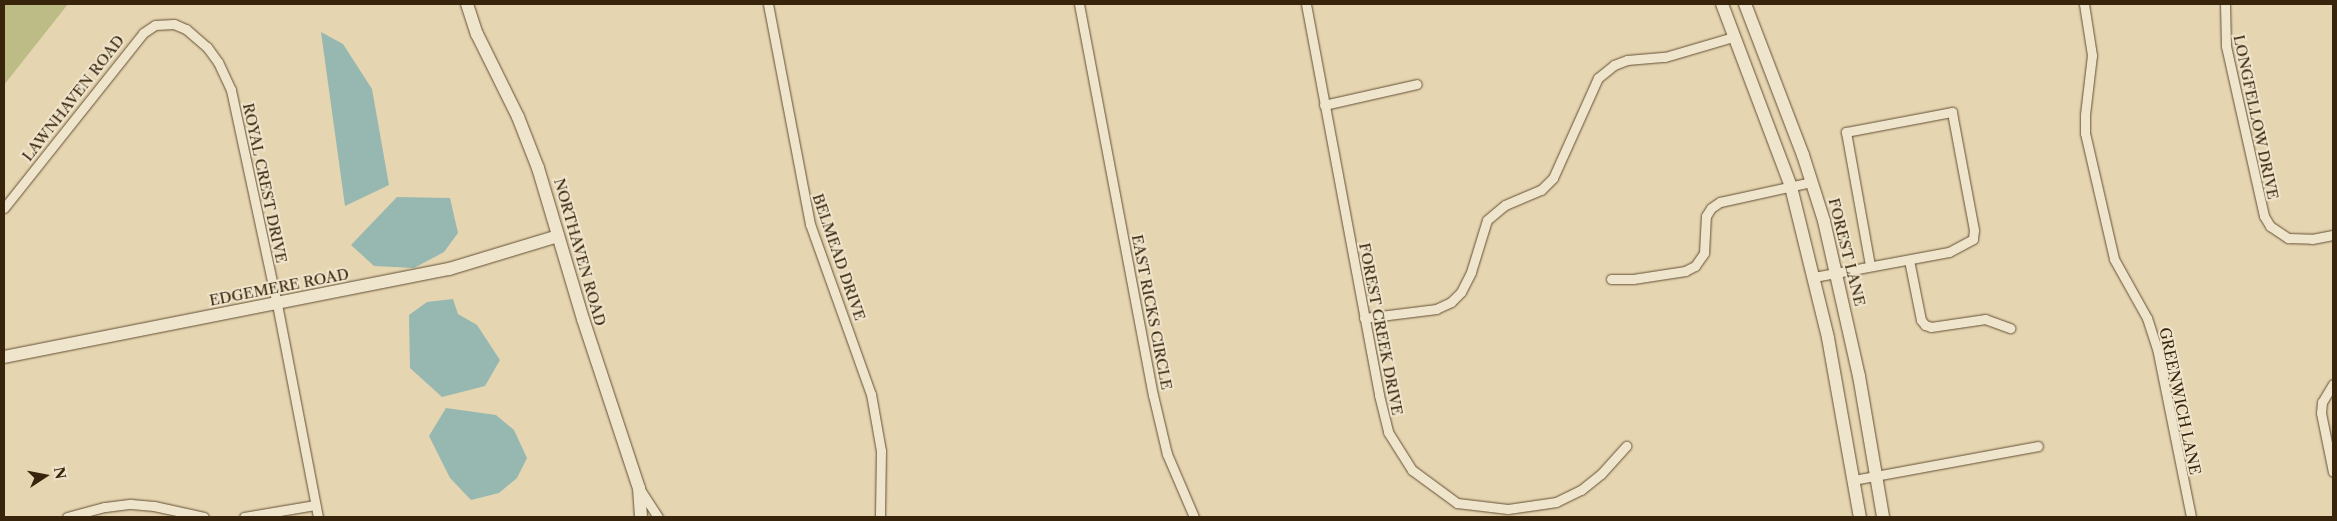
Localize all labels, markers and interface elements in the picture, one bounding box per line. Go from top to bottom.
street label: LAWNHAVEN ROAD [18,31,128,165]
street label: LONGFELLOW DRIVE [2230,33,2282,201]
street label: ROYAL CREST DRIVE [239,101,291,265]
street label: NORTHAVEN ROAD [550,176,610,328]
street label: BELMEAD DRIVE [809,191,869,323]
street label: FOREST LANE [1825,196,1869,308]
street label: EAST RICKS CIRCLE [1128,233,1176,391]
street label: FOREST CREEK DRIVE [1355,241,1407,417]
street label: EDGEMERE ROAD [208,265,350,309]
street label: GREENWICH LANE [2156,326,2204,476]
north arrow [20,451,70,501]
text: N [50,465,70,481]

